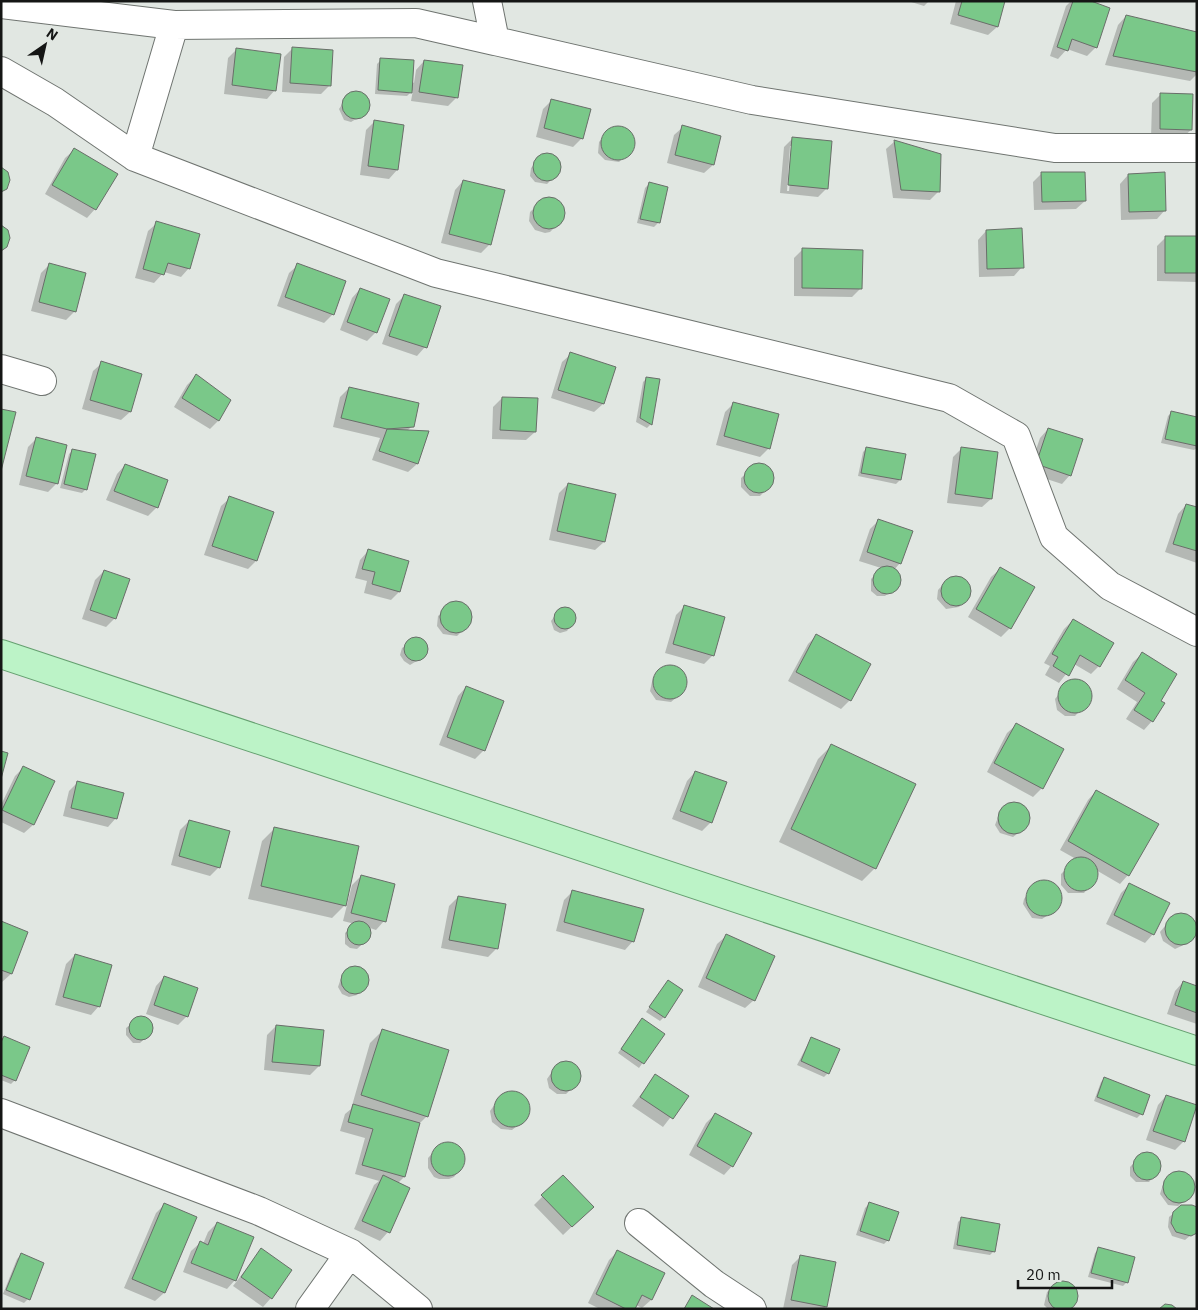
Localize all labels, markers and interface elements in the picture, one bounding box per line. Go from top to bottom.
north arrow [20,20,70,70]
text: N [43,24,62,45]
scale bar [1018,1258,1112,1290]
text: 20 m [1026,1265,1061,1284]

